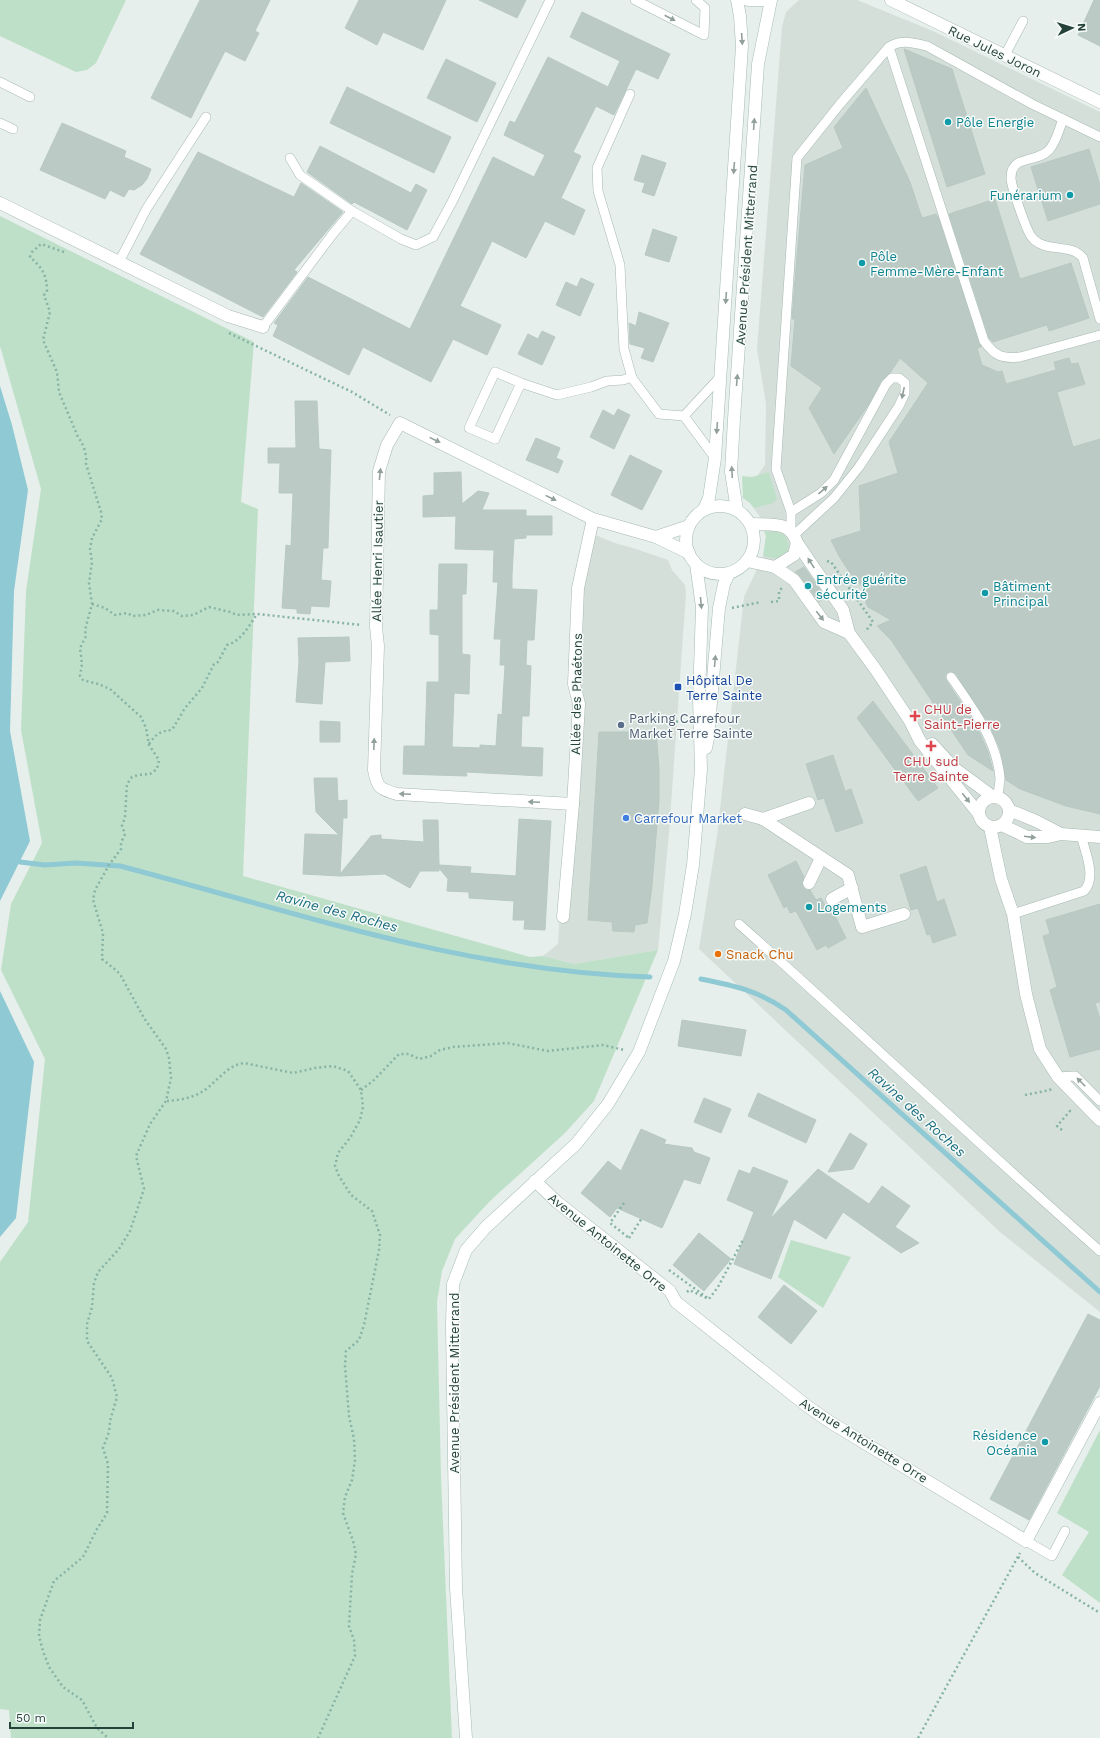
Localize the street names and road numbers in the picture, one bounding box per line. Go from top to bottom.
street label: Rue Jules Joron [946,22,1044,81]
street label: Avenue Président Mitterrand [733,164,760,346]
street label: Allée Henri Isautier [369,500,386,622]
street label: Allée des Phaétons [568,633,585,755]
street label: Avenue Antoinette Orre [545,1190,670,1295]
street label: Avenue Président Mitterrand [447,1293,462,1473]
street label: Avenue Antoinette Orre [797,1395,930,1486]

